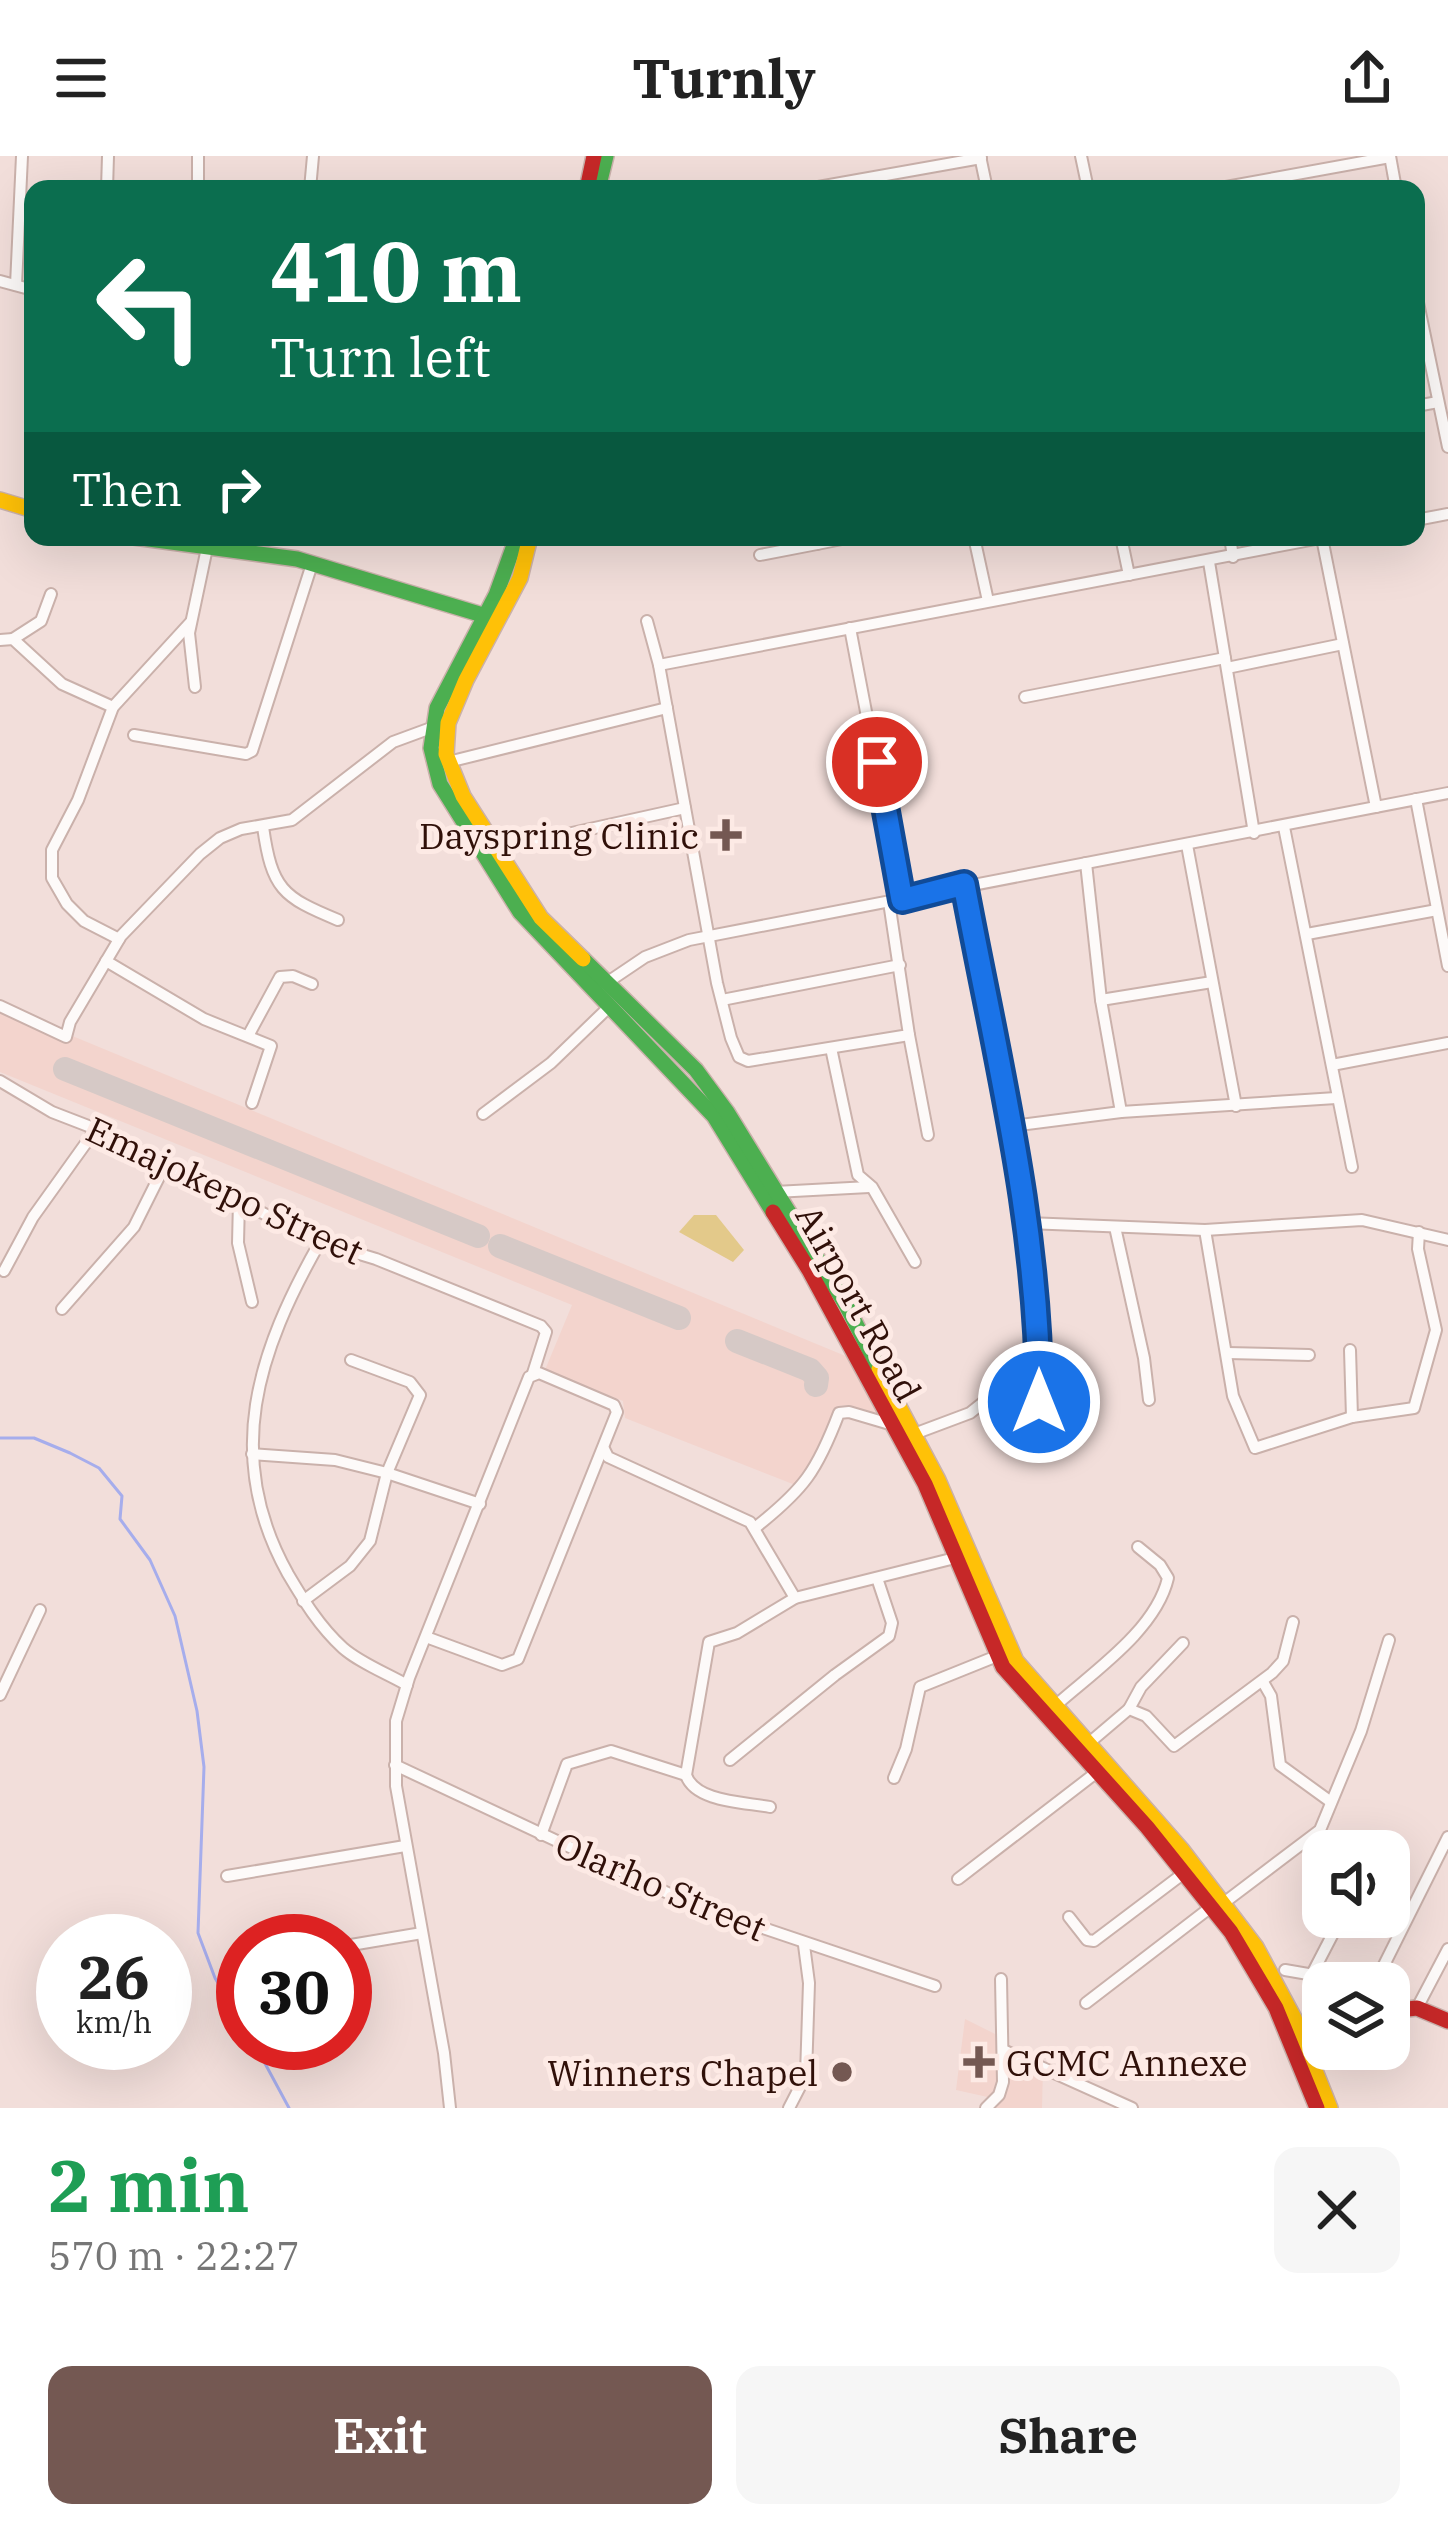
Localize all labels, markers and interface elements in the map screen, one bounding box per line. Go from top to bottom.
text: Turnly [632,43,816,113]
icon: menu [48,45,114,111]
icon: share [1334,45,1400,111]
text: 410 m [270,216,522,325]
icon: left [72,228,228,384]
text: Turn left [270,322,491,392]
icon: right [206,456,272,522]
text: Then [72,460,182,518]
pin [826,711,928,813]
icon: arrive [844,729,910,795]
place label: Dayspring Clinic [419,812,699,859]
marker: Dayspring Clinic [710,819,742,851]
street label: Emajokepo Street [79,1105,371,1275]
street label: Airport Road [786,1196,932,1410]
position arrow [976,1339,1102,1465]
street label: Olarho Street [549,1821,773,1951]
map controls [1302,1830,1410,2070]
button: sound [1302,1830,1410,1938]
speed limit sign: 30 [216,1914,372,2070]
text: 26 [78,1937,150,2016]
button: layers [1302,1962,1410,2070]
text: km/h [76,2002,152,2041]
place label: GCMC Annexe [1006,2039,1248,2086]
marker: GCMC Annexe [963,2046,995,2078]
place label: Winners Chapel [547,2049,818,2096]
marker: Winners Chapel [829,2059,855,2085]
text: 2 min [48,2138,250,2232]
button: close [1274,2147,1400,2273]
text: 570 m · 22:27 [48,2230,300,2281]
button: Exit [48,2366,712,2504]
button: Share [736,2366,1400,2504]

